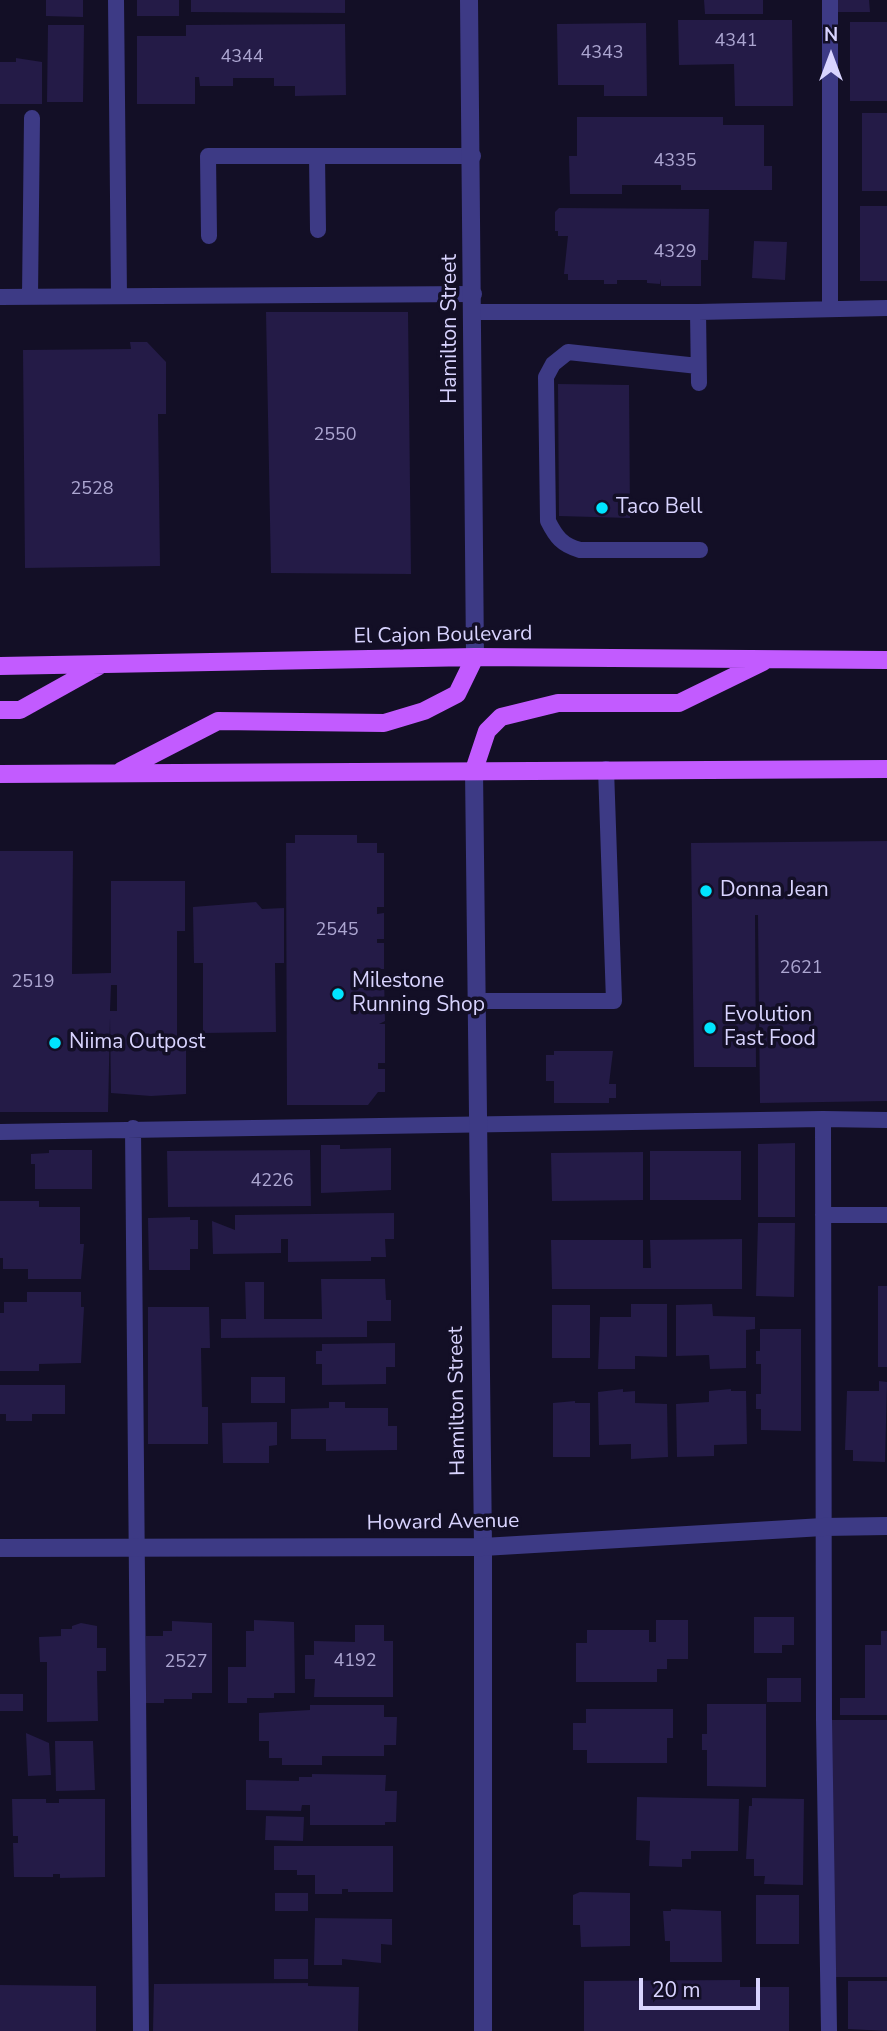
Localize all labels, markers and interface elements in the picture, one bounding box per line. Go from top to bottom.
north arrow [796,21,866,91]
text: N [824,22,838,48]
house number: 4341 [714,31,758,53]
house number: 4343 [580,43,624,65]
house number: 4344 [220,47,264,69]
house number: 4335 [653,151,697,173]
house number: 4329 [653,242,697,264]
street label: Hamilton Street [438,254,464,404]
house number: 2550 [313,425,357,447]
house number: 2528 [70,479,114,501]
place label: Taco Bell [616,495,703,521]
marker: Taco Bell [594,500,610,516]
street label: El Cajon Boulevard [353,622,533,650]
place label: Donna Jean [720,878,829,904]
marker: Donna Jean [698,883,714,899]
house number: 2545 [315,920,359,942]
house number: 2621 [779,958,823,980]
place label: Milestone Running Shop [352,969,485,1019]
house number: 2519 [11,972,55,994]
marker: Milestone Running Shop [330,986,346,1002]
place label: Evolution Fast Food [724,1003,816,1053]
marker: Evolution Fast Food [702,1020,718,1036]
place label: Niima Outpost [69,1030,205,1056]
marker: Niima Outpost [47,1035,63,1051]
house number: 4226 [250,1171,294,1193]
street label: Hamilton Street [444,1326,472,1476]
street label: Howard Avenue [367,1509,519,1537]
house number: 4192 [333,1651,377,1673]
house number: 2527 [164,1652,208,1674]
scale bar [642,1965,763,2009]
text: 20 m [652,1976,701,2004]

